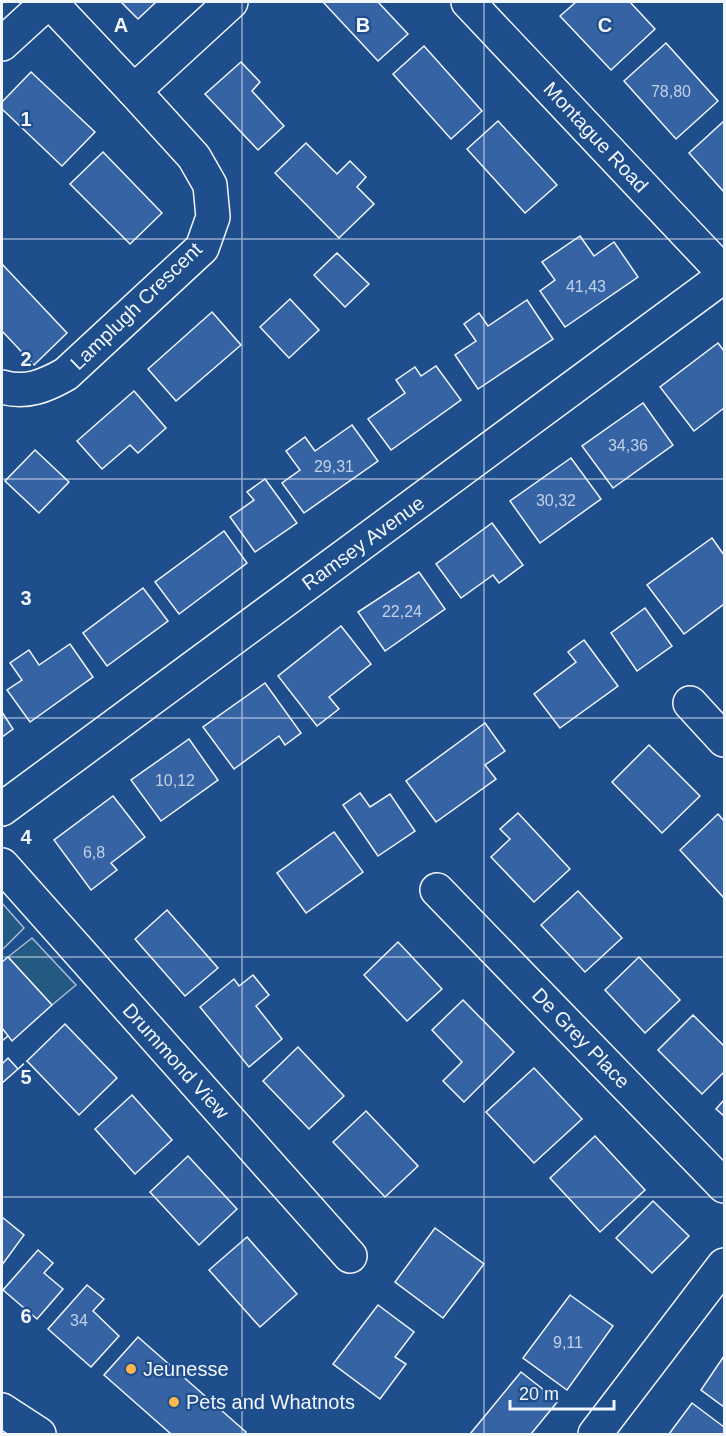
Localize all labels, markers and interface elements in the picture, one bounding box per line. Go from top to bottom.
text: A [114,14,128,36]
text: B [356,14,370,36]
text: C [598,14,612,36]
street label: Montague Road [539,77,653,197]
house number: 78,80 [651,83,691,100]
text: 1 [20,108,32,130]
street label: Lamplugh Crescent [66,238,206,374]
house number: 41,43 [566,278,606,295]
text: 2 [20,348,32,370]
house number: 34,36 [608,437,648,454]
house number: 29,31 [314,458,354,475]
street label: Ramsey Avenue [298,491,428,595]
house number: 30,32 [536,492,576,509]
text: 3 [20,587,32,609]
house number: 22,24 [382,603,422,620]
house number: 10,12 [155,772,195,789]
text: 4 [20,826,32,848]
house number: 6,8 [83,844,105,861]
street label: De Grey Place [528,984,634,1092]
street label: Drummond View [118,999,234,1124]
text: 5 [20,1066,32,1088]
text: 6 [20,1305,32,1327]
house number: 34 [70,1312,88,1329]
house number: 9,11 [553,1334,583,1351]
place label: Jeunesse [143,1358,229,1380]
marker: Jeunesse [124,1362,138,1376]
scale bar [510,1373,614,1411]
text: 20 m [519,1384,559,1404]
place label: Pets and Whatnots [186,1391,355,1413]
marker: Pets and Whatnots [167,1395,181,1409]

